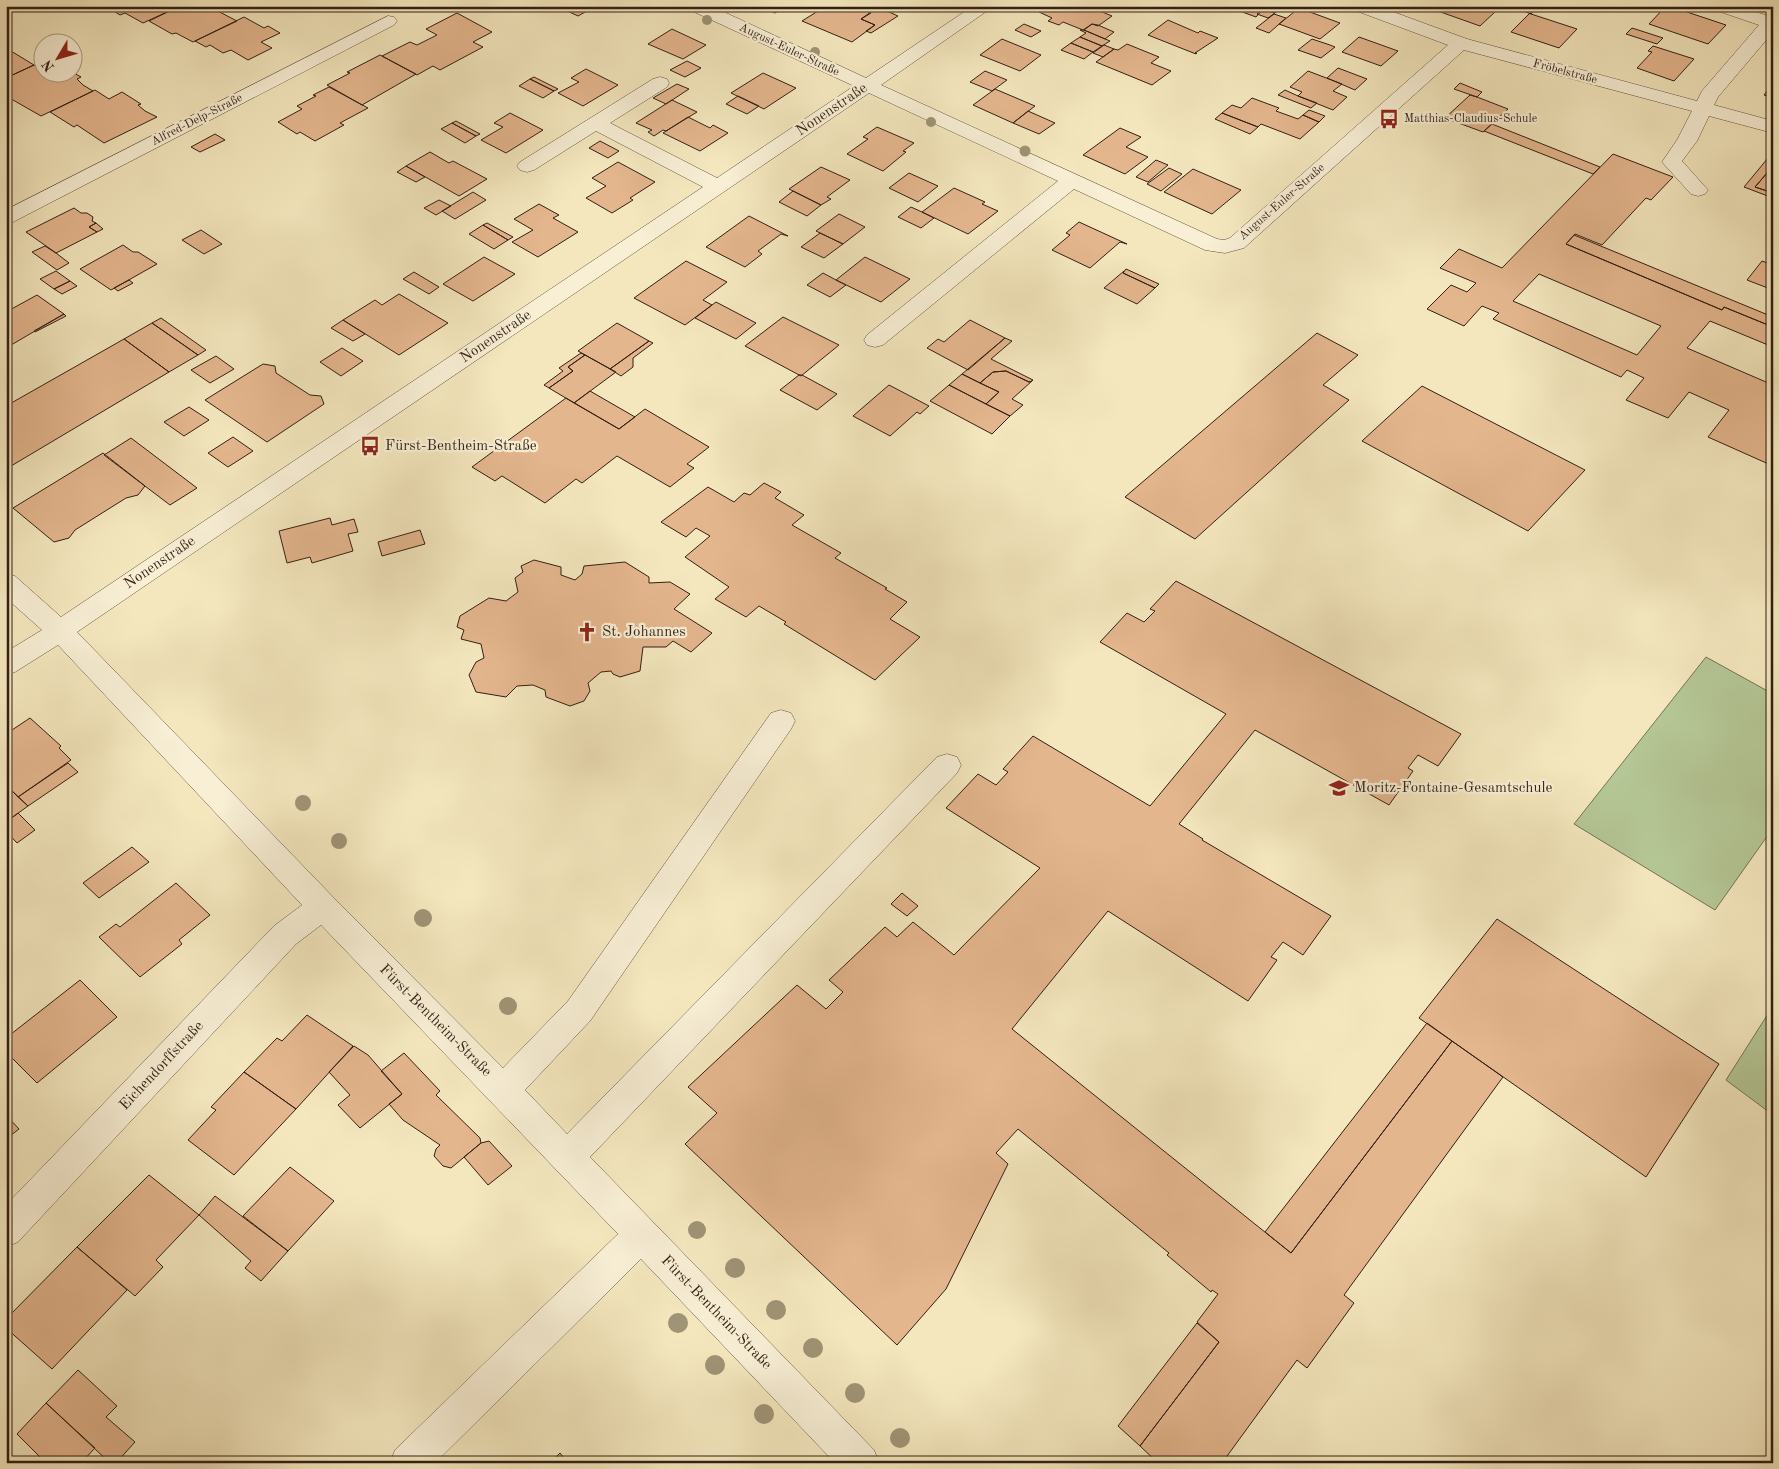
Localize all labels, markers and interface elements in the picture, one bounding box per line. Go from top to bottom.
street label: August-Euler-Straße [737,21,842,79]
north arrow [32,32,82,82]
text: N [40,57,57,74]
street label: Fröbelstraße [1532,58,1599,86]
street label: Nonenstraße [794,81,870,139]
street label: Alfred-Delp-Straße [149,92,245,148]
bus stop icon: Matthias-Claudius-Schule [1378,108,1400,130]
place label: Matthias-Claudius-Schule [1404,113,1538,125]
street label: August-Euler-Straße [1237,161,1328,242]
street label: Nonenstraße [458,308,534,366]
bus stop icon: Fürst-Bentheim-Straße [359,435,381,457]
place label: Fürst-Bentheim-Straße [385,439,537,454]
street label: Nonenstraße [122,534,198,592]
church icon: St. Johannes [576,621,598,643]
place label: St. Johannes [602,625,686,640]
school or university icon: Moritz-Fontaine-Gesamtschule [1328,777,1350,799]
place label: Moritz-Fontaine-Gesamtschule [1354,781,1553,796]
street label: Fürst-Bentheim-Straße [376,962,494,1080]
street label: Eichendorffstraße [117,1019,207,1113]
street label: Fürst-Bentheim-Straße [658,1253,774,1373]

